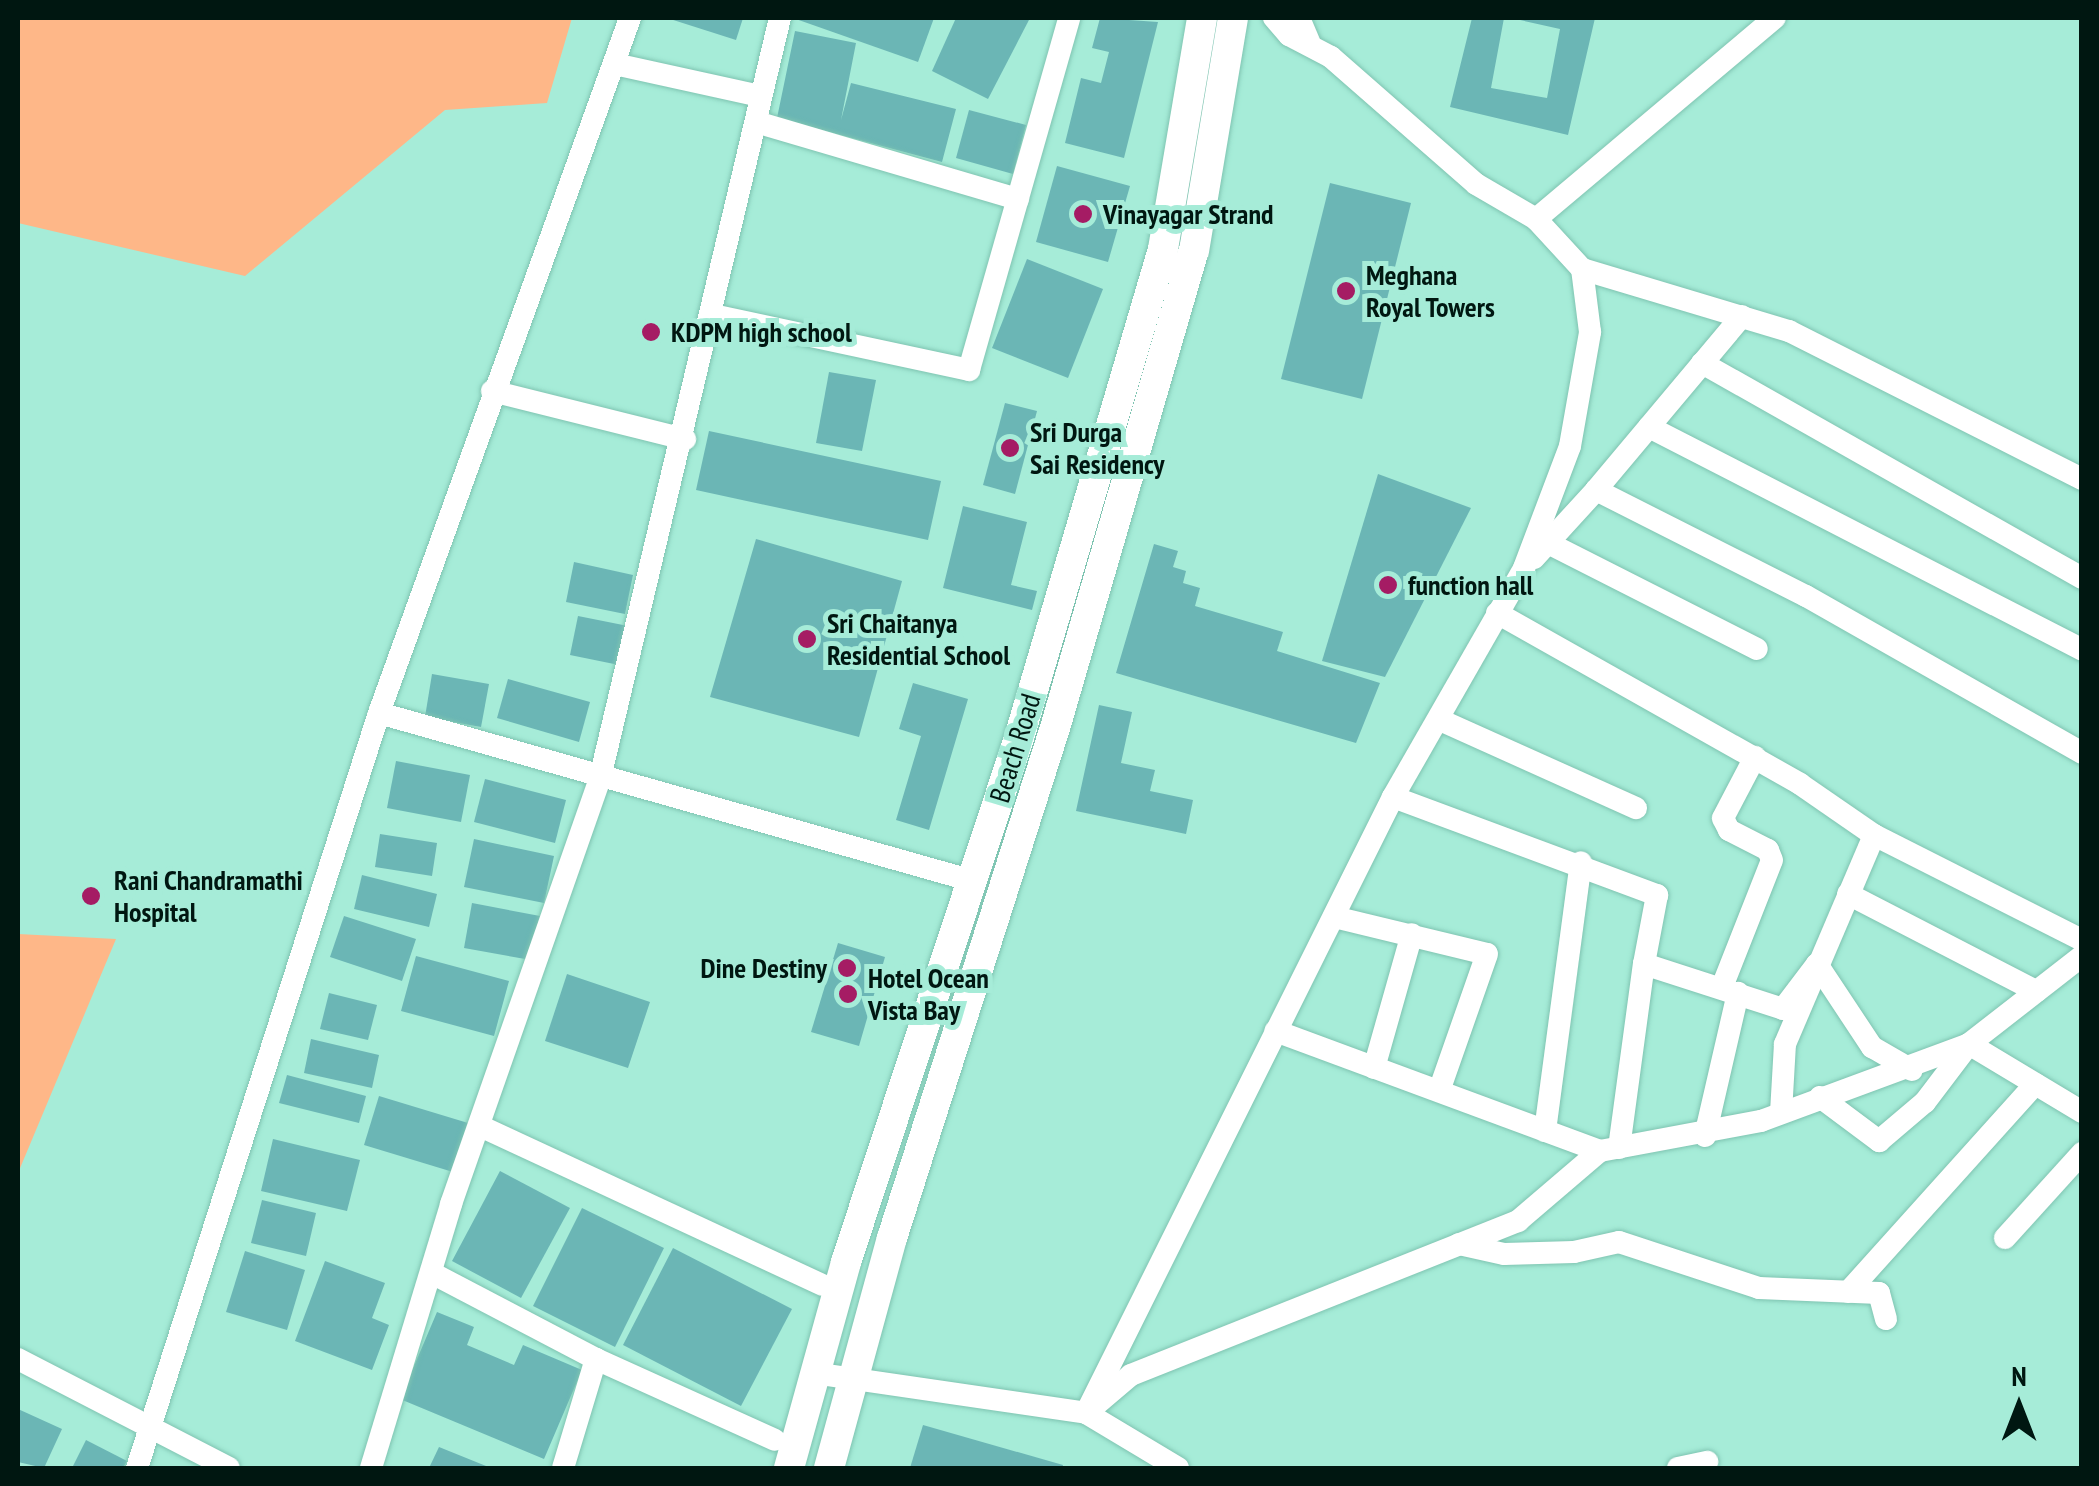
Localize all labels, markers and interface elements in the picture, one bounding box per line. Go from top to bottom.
place label: Vinayagar Strand [1103,197,1273,231]
marker: Vinayagar Strand [1072,203,1094,225]
place label: Meghana Royal Towers [1366,258,1496,324]
marker: Meghana Royal Towers [1335,280,1357,302]
place label: KDPM high school [671,315,852,349]
marker: KDPM high school [640,321,662,343]
place label: Sri Durga Sai Residency [1030,415,1165,481]
marker: Sri Durga Sai Residency [999,437,1021,459]
place label: function hall [1408,568,1533,602]
marker: function hall [1377,574,1399,596]
place label: Sri Chaitanya Residential School [827,606,1010,672]
marker: Sri Chaitanya Residential School [796,628,818,650]
street label: Beach Road [983,690,1047,806]
place label: Rani Chandramathi Hospital [114,863,303,929]
marker: Rani Chandramathi Hospital [78,883,104,909]
place label: Dine Destiny [700,951,827,985]
marker: Dine Destiny [836,957,858,979]
place label: Hotel Ocean Vista Bay [868,961,989,1027]
marker: Hotel Ocean Vista Bay [837,983,859,1005]
north arrow [1969,1356,2069,1456]
text: N [2011,1357,2027,1394]

